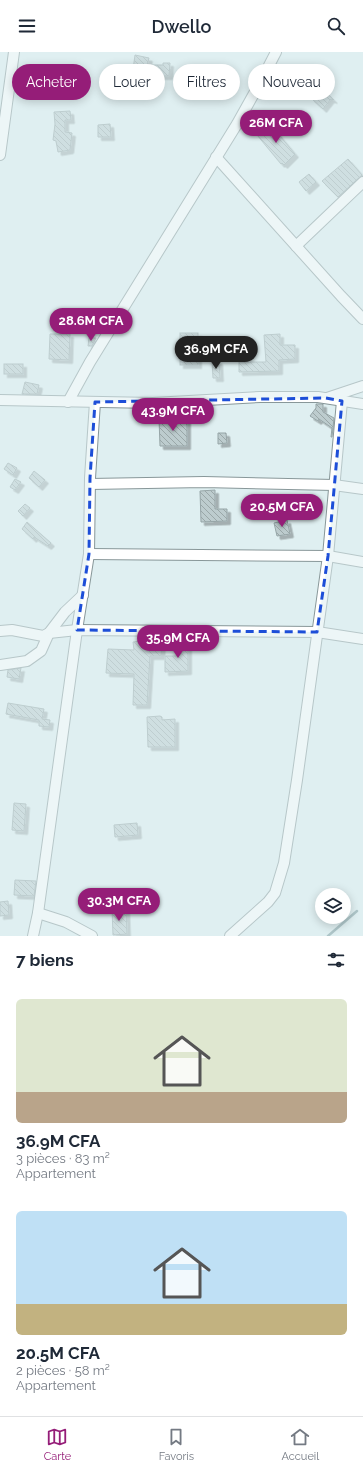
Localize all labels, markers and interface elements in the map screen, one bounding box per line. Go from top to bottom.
icon: menu [16,15,38,37]
icon: search [325,15,347,37]
text: Dwello [152,16,211,37]
chip: Acheter [12,64,91,100]
chip: Louer [99,64,165,100]
chip: Filtres [173,64,240,100]
chip: Nouveau [248,64,335,100]
pin: 26M CFA [239,110,313,144]
text: 26M CFA [249,115,303,130]
pin: 28.6M CFA [45,308,137,342]
text: 28.6M CFA [59,313,123,328]
pin: 36.9M CFA [170,336,262,370]
text: 36.9M CFA [184,341,248,356]
pin: 43.9M CFA [127,398,219,432]
text: 43.9M CFA [141,403,205,418]
pin: 20.5M CFA [236,494,328,528]
text: 20.5M CFA [250,499,314,514]
pin: 35.9M CFA [132,625,224,659]
text: 35.9M CFA [146,630,210,645]
pin: 30.3M CFA [73,888,165,922]
map controls [315,888,351,924]
button: layers [315,888,351,924]
text: 30.3M CFA [87,893,151,908]
icon: filters [325,949,347,971]
text: 7 biens [16,950,74,970]
icon: home [146,1025,218,1097]
text: 36.9M CFA [16,1131,100,1151]
text: 3 pièces · 83 m² [16,1151,110,1166]
text: Appartement [16,1166,96,1181]
icon: home [146,1237,218,1309]
text: 20.5M CFA [16,1343,100,1363]
text: 2 pièces · 58 m² [16,1363,110,1378]
text: Appartement [16,1378,96,1393]
tab: Carte [44,1426,71,1463]
tab: Favoris [159,1426,194,1463]
tab: Accueil [282,1426,319,1463]

